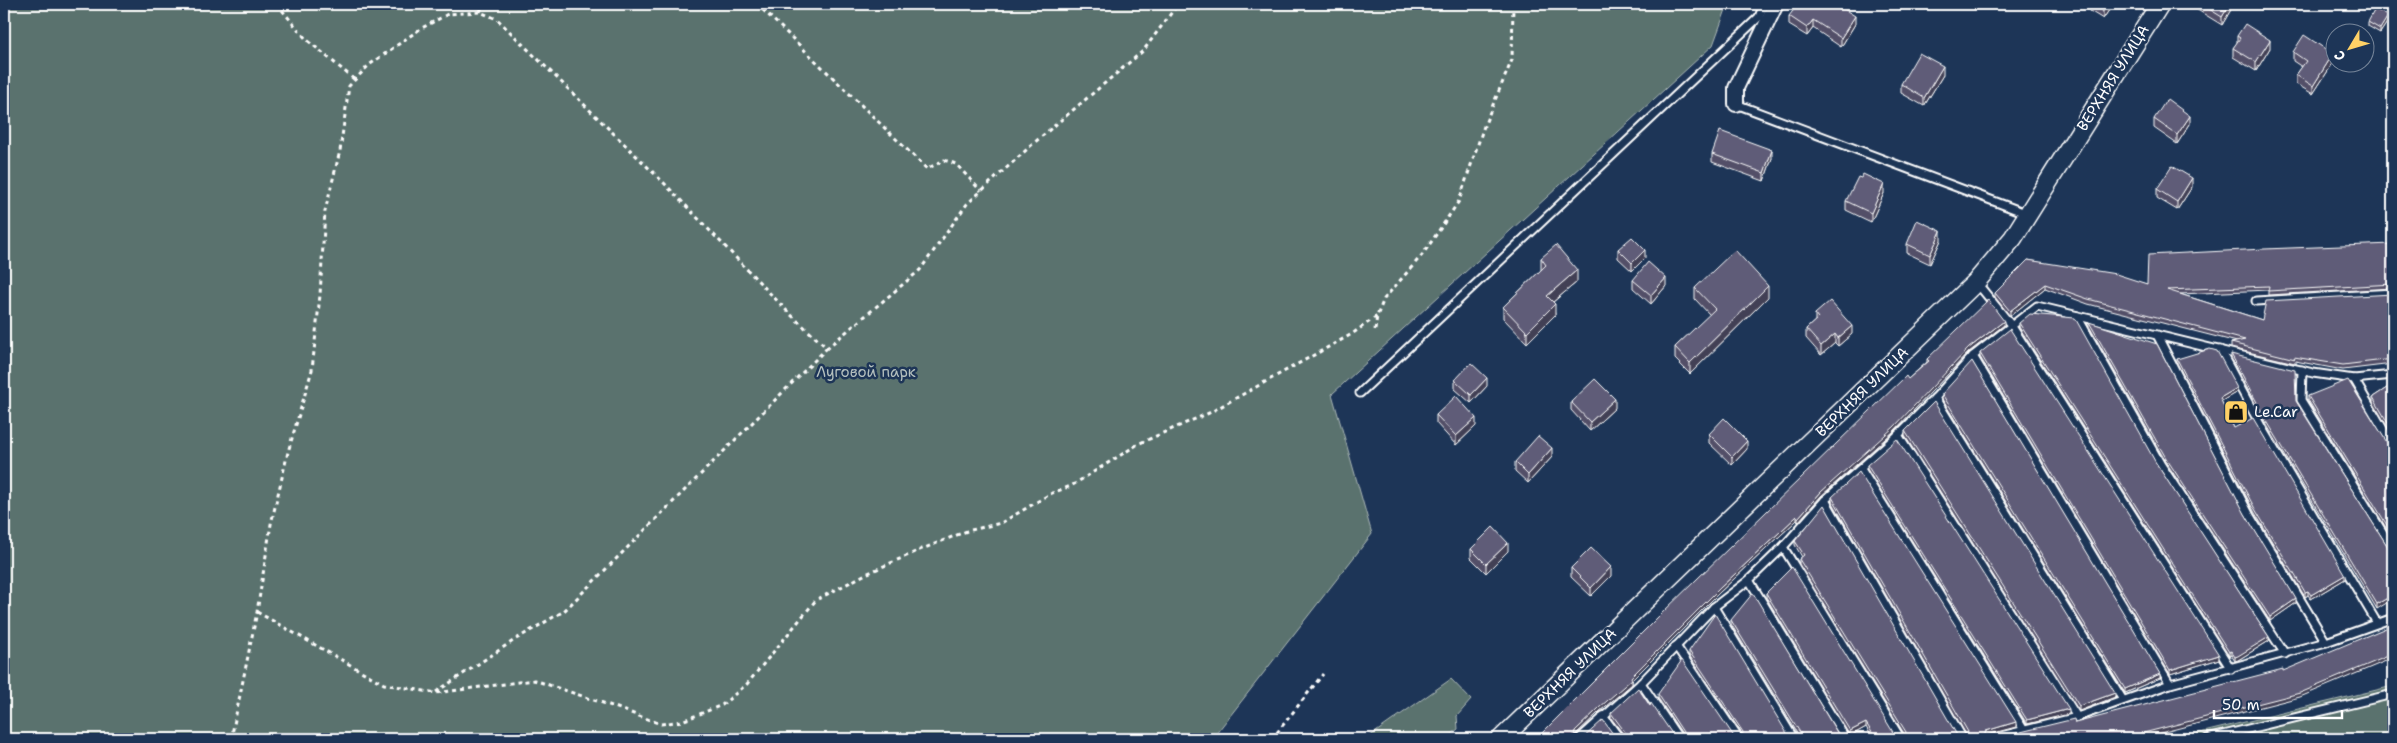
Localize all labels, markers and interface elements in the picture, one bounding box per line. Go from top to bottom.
street label: ВЕРХНЯЯ УЛИЦА [2072,21,2154,135]
north arrow [2324,22,2374,72]
text: С [2330,47,2349,65]
street label: ВЕРХНЯЯ УЛИЦА [1811,342,1913,441]
park label: Луговой парк [816,362,916,382]
shop icon: Le.Car [2223,399,2249,425]
place label: Le.Car [2254,402,2298,422]
street label: ВЕРХНЯЯ УЛИЦА [1519,623,1621,722]
scale bar [2214,688,2342,720]
text: 50 m [2222,695,2260,715]

